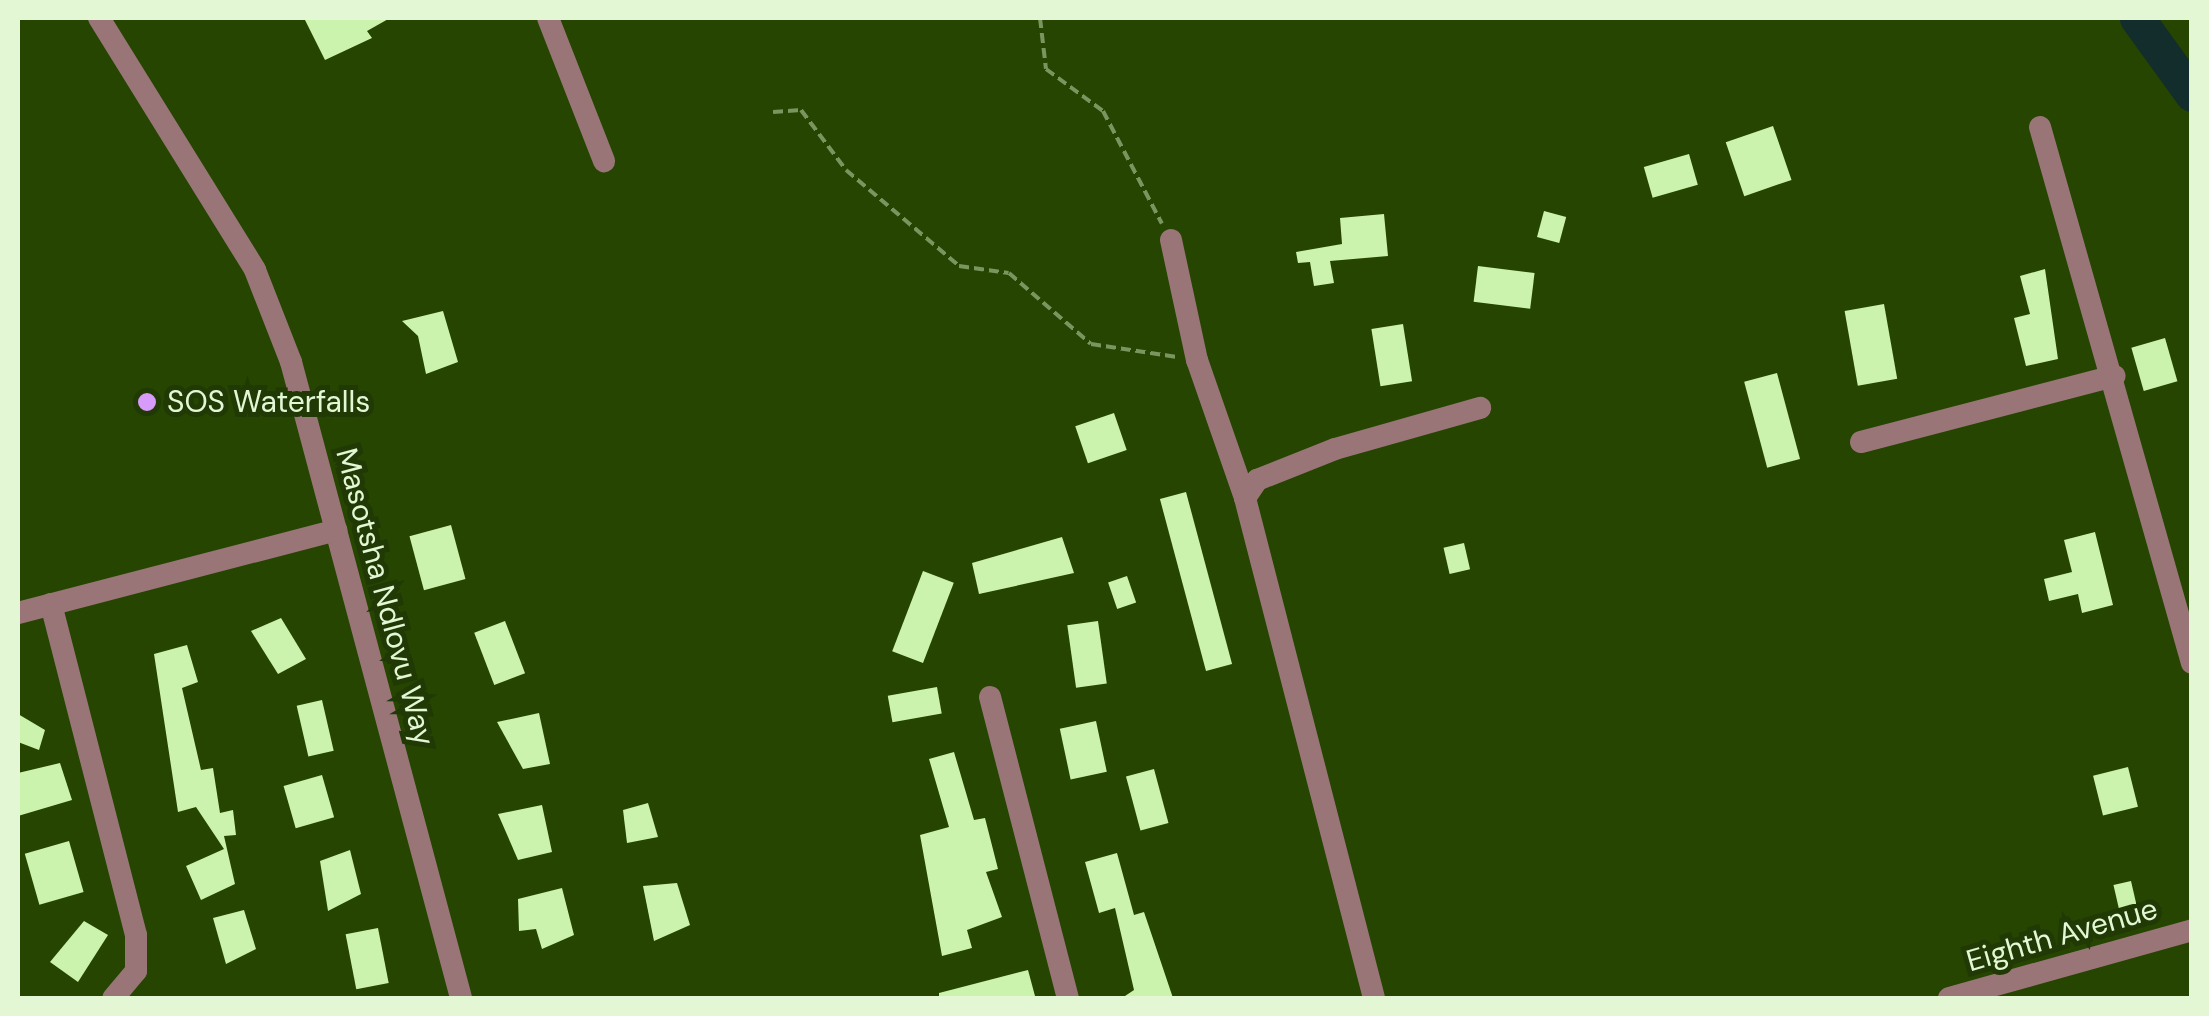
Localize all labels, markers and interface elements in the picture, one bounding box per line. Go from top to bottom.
place label: SOS Waterfalls [167,384,370,420]
marker: SOS Waterfalls [136,391,158,413]
street label: Masotsha Ndlovu Way [328,444,442,750]
street label: Eighth Avenue [1962,891,2162,979]

